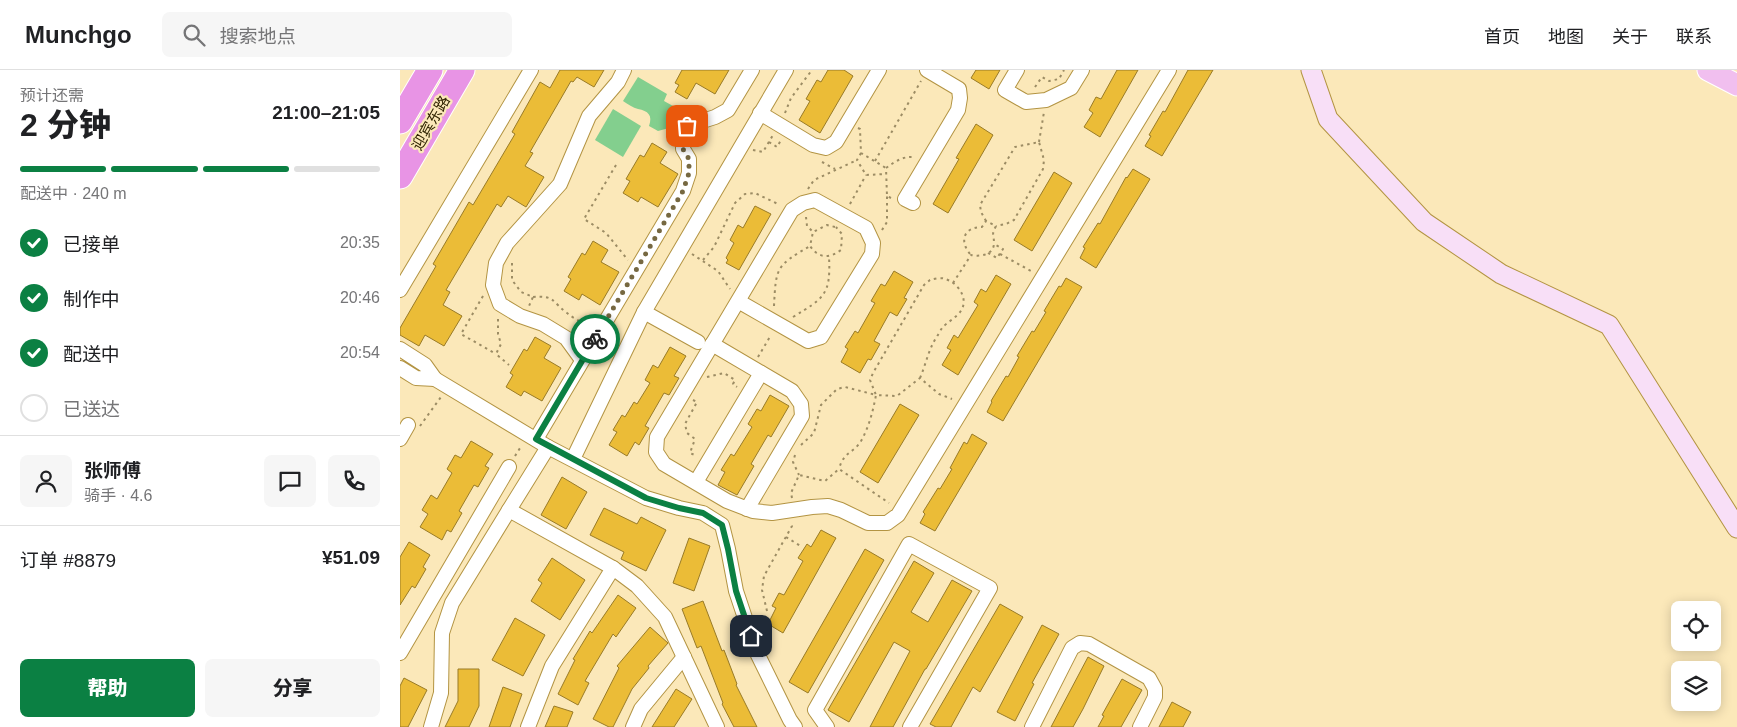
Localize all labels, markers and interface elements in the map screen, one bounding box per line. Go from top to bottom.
search box [162,12,512,57]
text: Munchgo [25,21,132,48]
icon: search [180,21,208,49]
text: 搜索地点 [220,26,296,47]
text: 首页 [1484,27,1520,47]
text: 地图 [1548,27,1584,47]
text: 关于 [1612,27,1648,47]
text: 联系 [1676,27,1712,47]
text: 预计还需 [20,87,84,104]
street label: 迎宾东路 [408,93,453,153]
text: 21:00–21:05 [272,102,380,123]
pin [666,105,708,147]
text: 2 分钟 [20,107,111,143]
icon: bag [673,112,701,140]
text: 配送中 · 240 m [20,185,127,202]
icon: check [20,229,48,257]
text: 已接单 [63,234,120,255]
text: 20:35 [340,234,380,251]
icon: check [20,284,48,312]
text: 制作中 [63,289,120,310]
text: 20:46 [340,289,380,306]
courier [570,314,620,364]
icon: bike [581,325,609,353]
icon: check [20,339,48,367]
text: 配送中 [63,344,120,365]
text: 20:54 [340,344,380,361]
text: 已送达 [63,399,120,420]
button: person [20,455,72,507]
button: chat [264,455,316,507]
button: phone [328,455,380,507]
text: 张师傅 [84,460,141,481]
text: 骑手 · 4.6 [84,487,152,504]
text: ¥51.09 [322,547,380,568]
text: 订单 #8879 [20,550,116,571]
map controls [1671,601,1721,711]
button: locate [1671,601,1721,651]
pin [730,615,772,657]
icon: home [737,622,765,650]
button: 帮助 [20,659,195,717]
button: 分享 [205,659,380,717]
button: layers [1671,661,1721,711]

